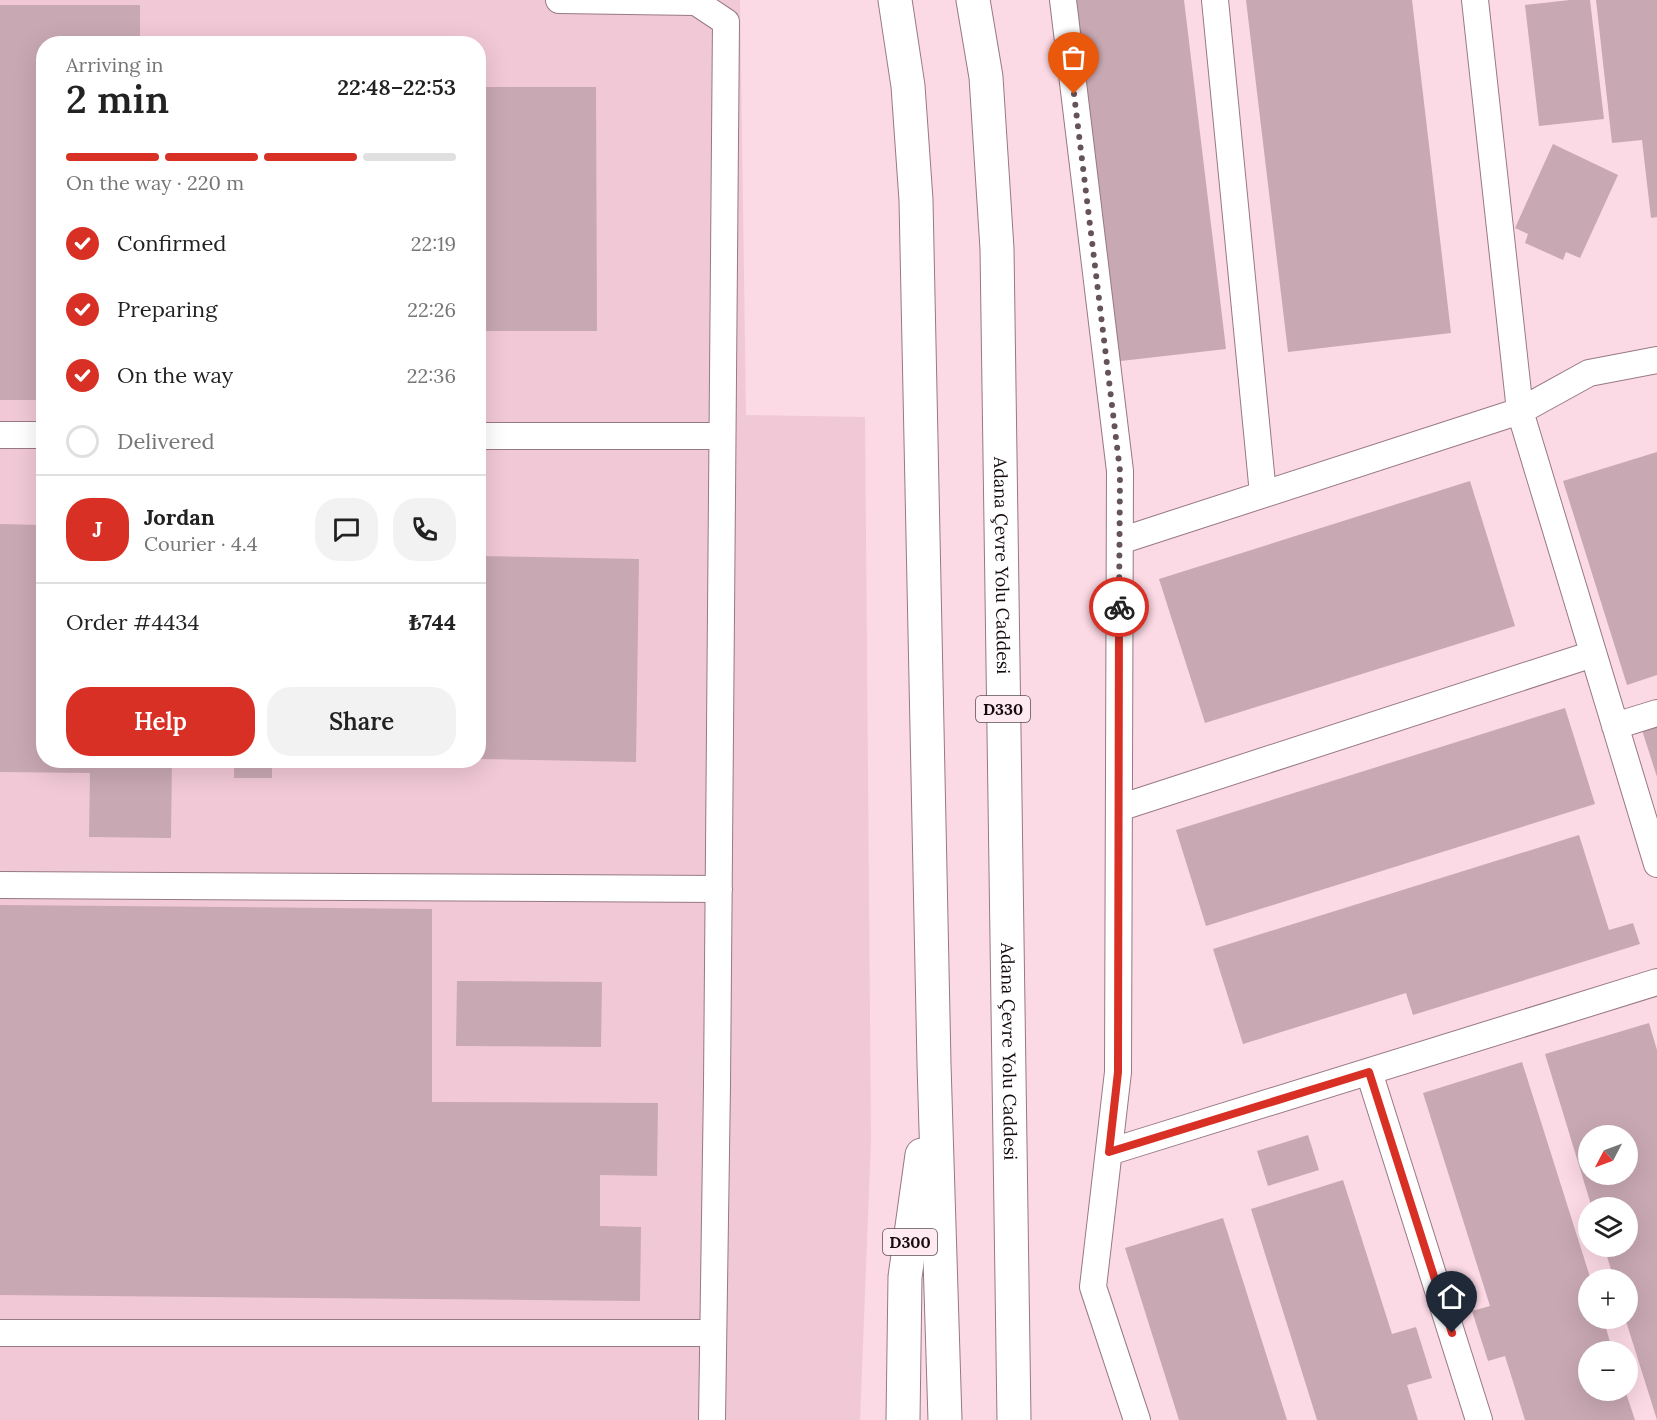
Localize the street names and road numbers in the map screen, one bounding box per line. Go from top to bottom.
street label: Adana Çevre Yolu Caddesi [989,456,1015,674]
road number: D330 [976,696,1030,722]
street label: Adana Çevre Yolu Caddesi [996,942,1022,1160]
road number: D300 [883,1229,937,1255]

